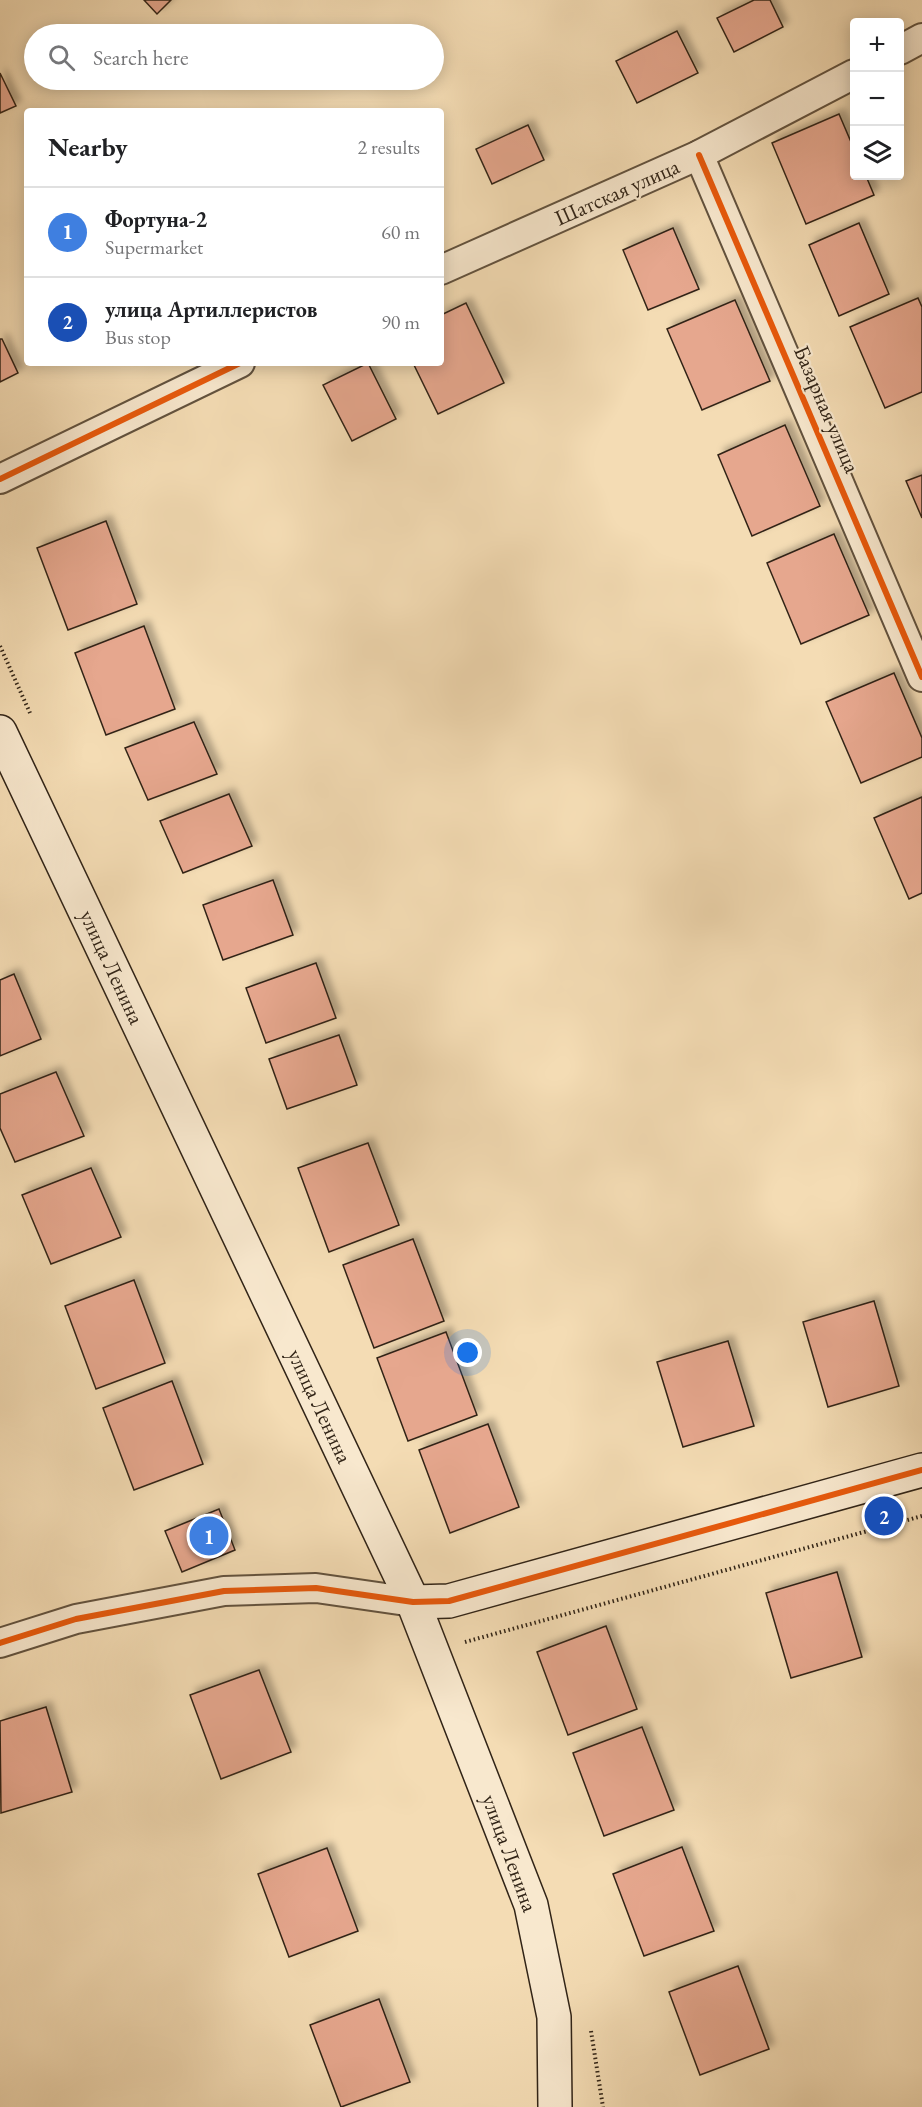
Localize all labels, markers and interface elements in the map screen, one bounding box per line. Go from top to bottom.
map controls [850,18,904,180]
button: + [850,18,904,72]
search box [24,24,444,90]
icon: search [45,41,78,74]
text: Search here [93,43,188,72]
button: − [850,72,904,126]
button: layers [850,126,904,180]
text: Nearby [48,130,128,164]
text: 2 results [357,134,420,160]
street label: Шатская улица [550,151,684,232]
text: Фортуна-2 [105,205,207,234]
text: 1 [62,219,73,245]
text: 60 m [381,219,420,245]
text: Supermarket [105,234,203,260]
text: улица Артиллеристов [105,295,317,324]
text: 2 [62,309,73,335]
text: 90 m [381,309,420,335]
text: Bus stop [105,324,171,350]
street label: Базарная улица [787,341,867,477]
street label: улица Ленина [73,905,151,1029]
your location [453,1338,482,1367]
street label: улица Ленина [281,1344,359,1468]
pin: 2 [864,1494,904,1538]
pin: 1 [190,1514,228,1558]
street label: улица Ленина [475,1790,545,1916]

